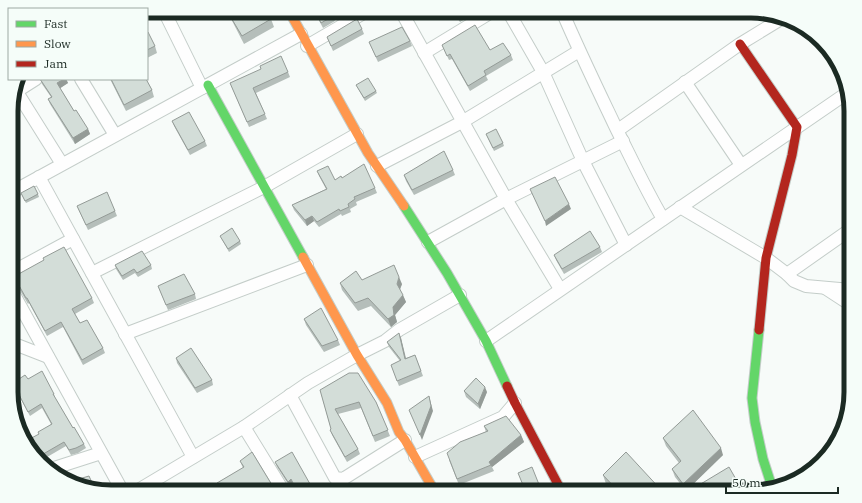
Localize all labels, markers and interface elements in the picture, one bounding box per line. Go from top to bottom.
legend [8,8,148,80]
text: Fast [44,16,68,31]
text: Slow [44,36,71,51]
text: Jam [44,56,68,71]
scale bar [726,469,838,495]
text: 50 m [732,475,761,490]

